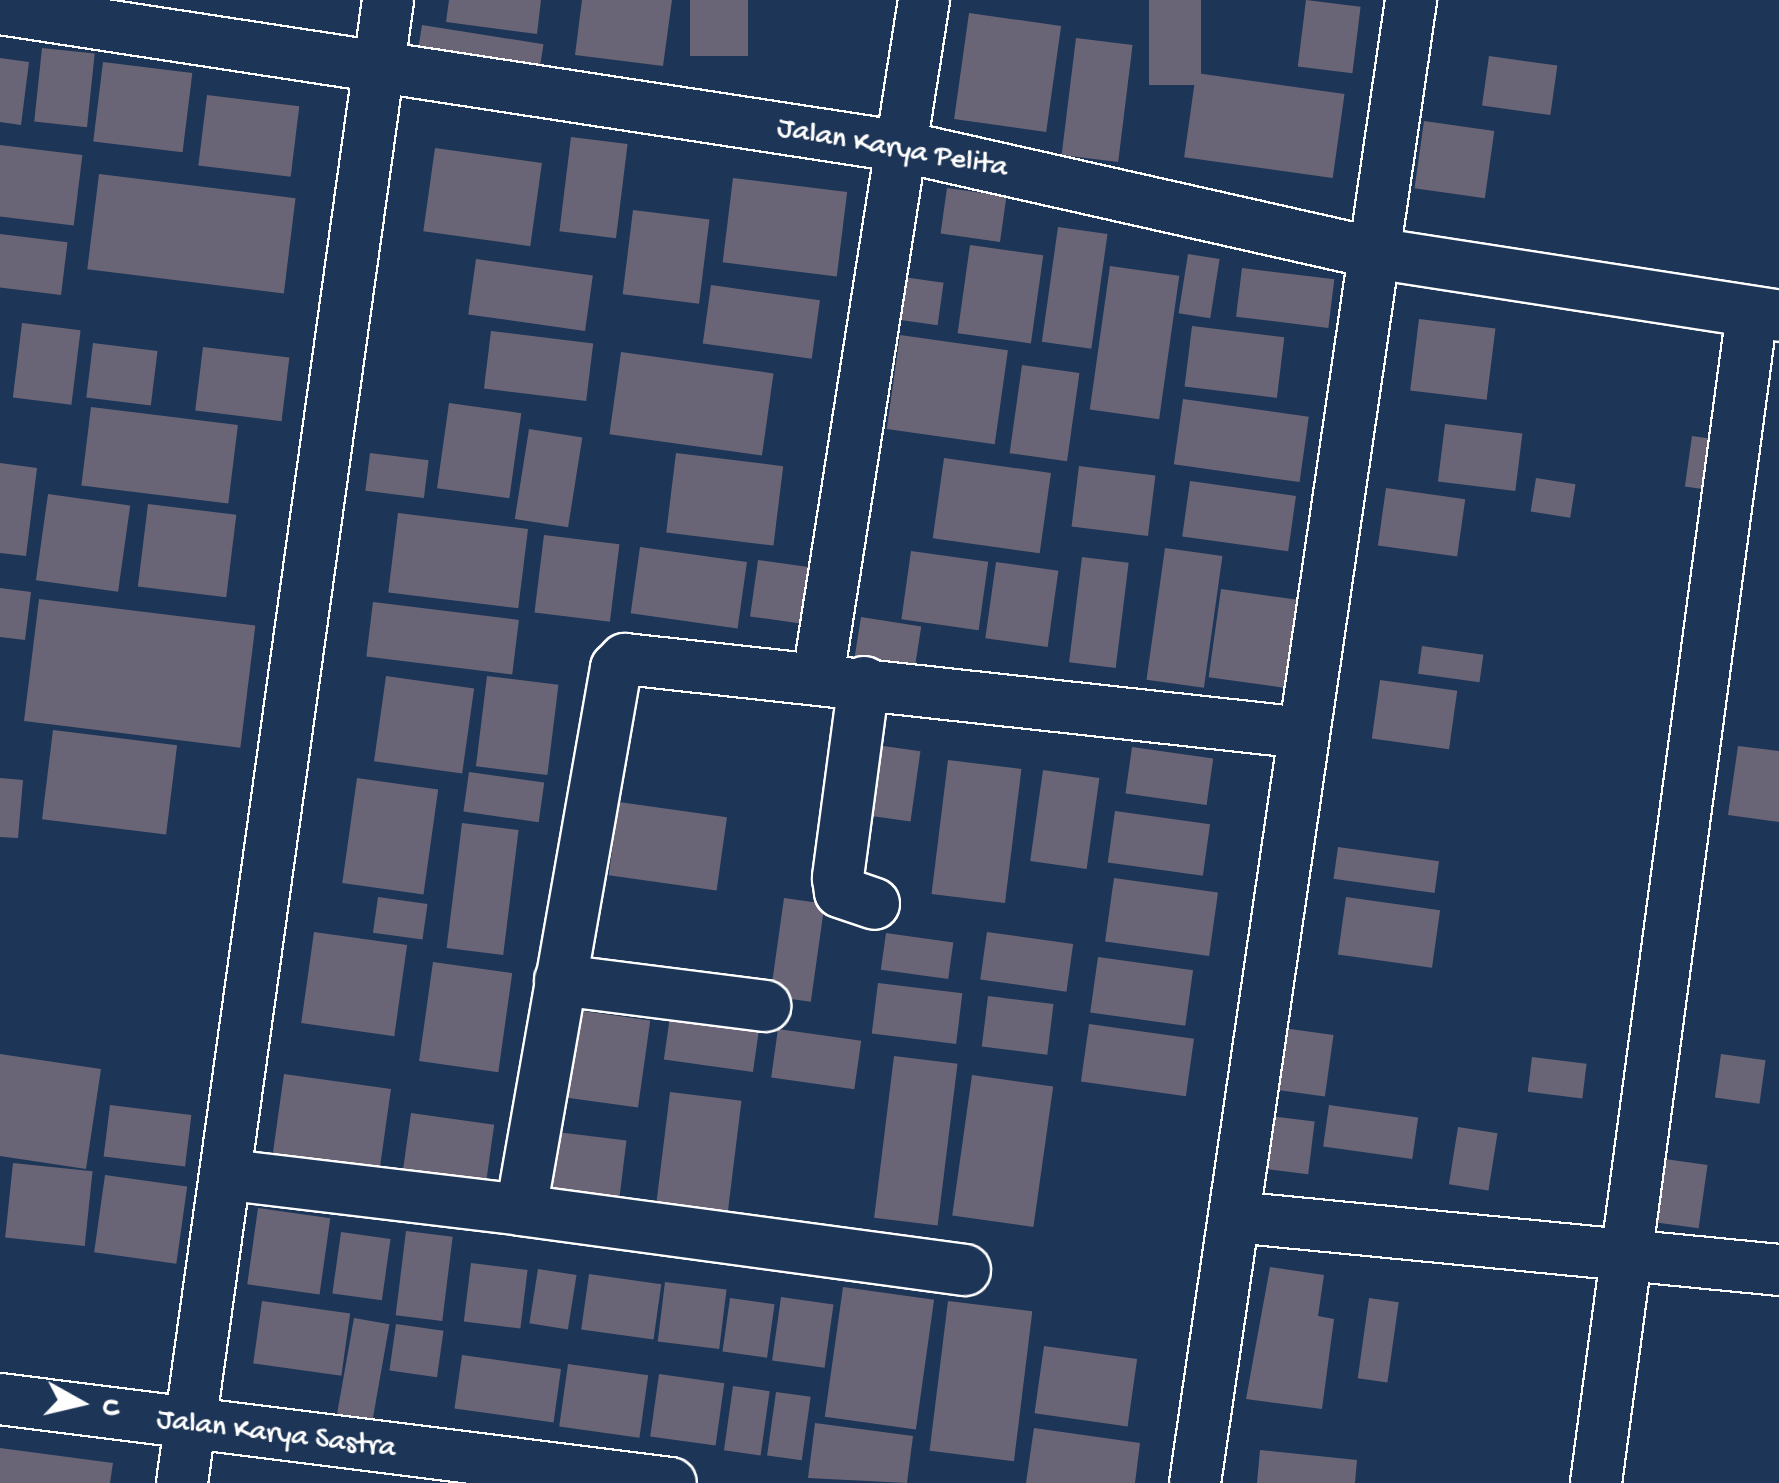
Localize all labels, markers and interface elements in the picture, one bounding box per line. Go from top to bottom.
street label: Jalan Karya Pelita [774,112,1010,188]
north arrow [30,1353,130,1453]
text: U [93,1397,128,1418]
street label: Jalan Karya Sastra [154,1403,398,1469]

